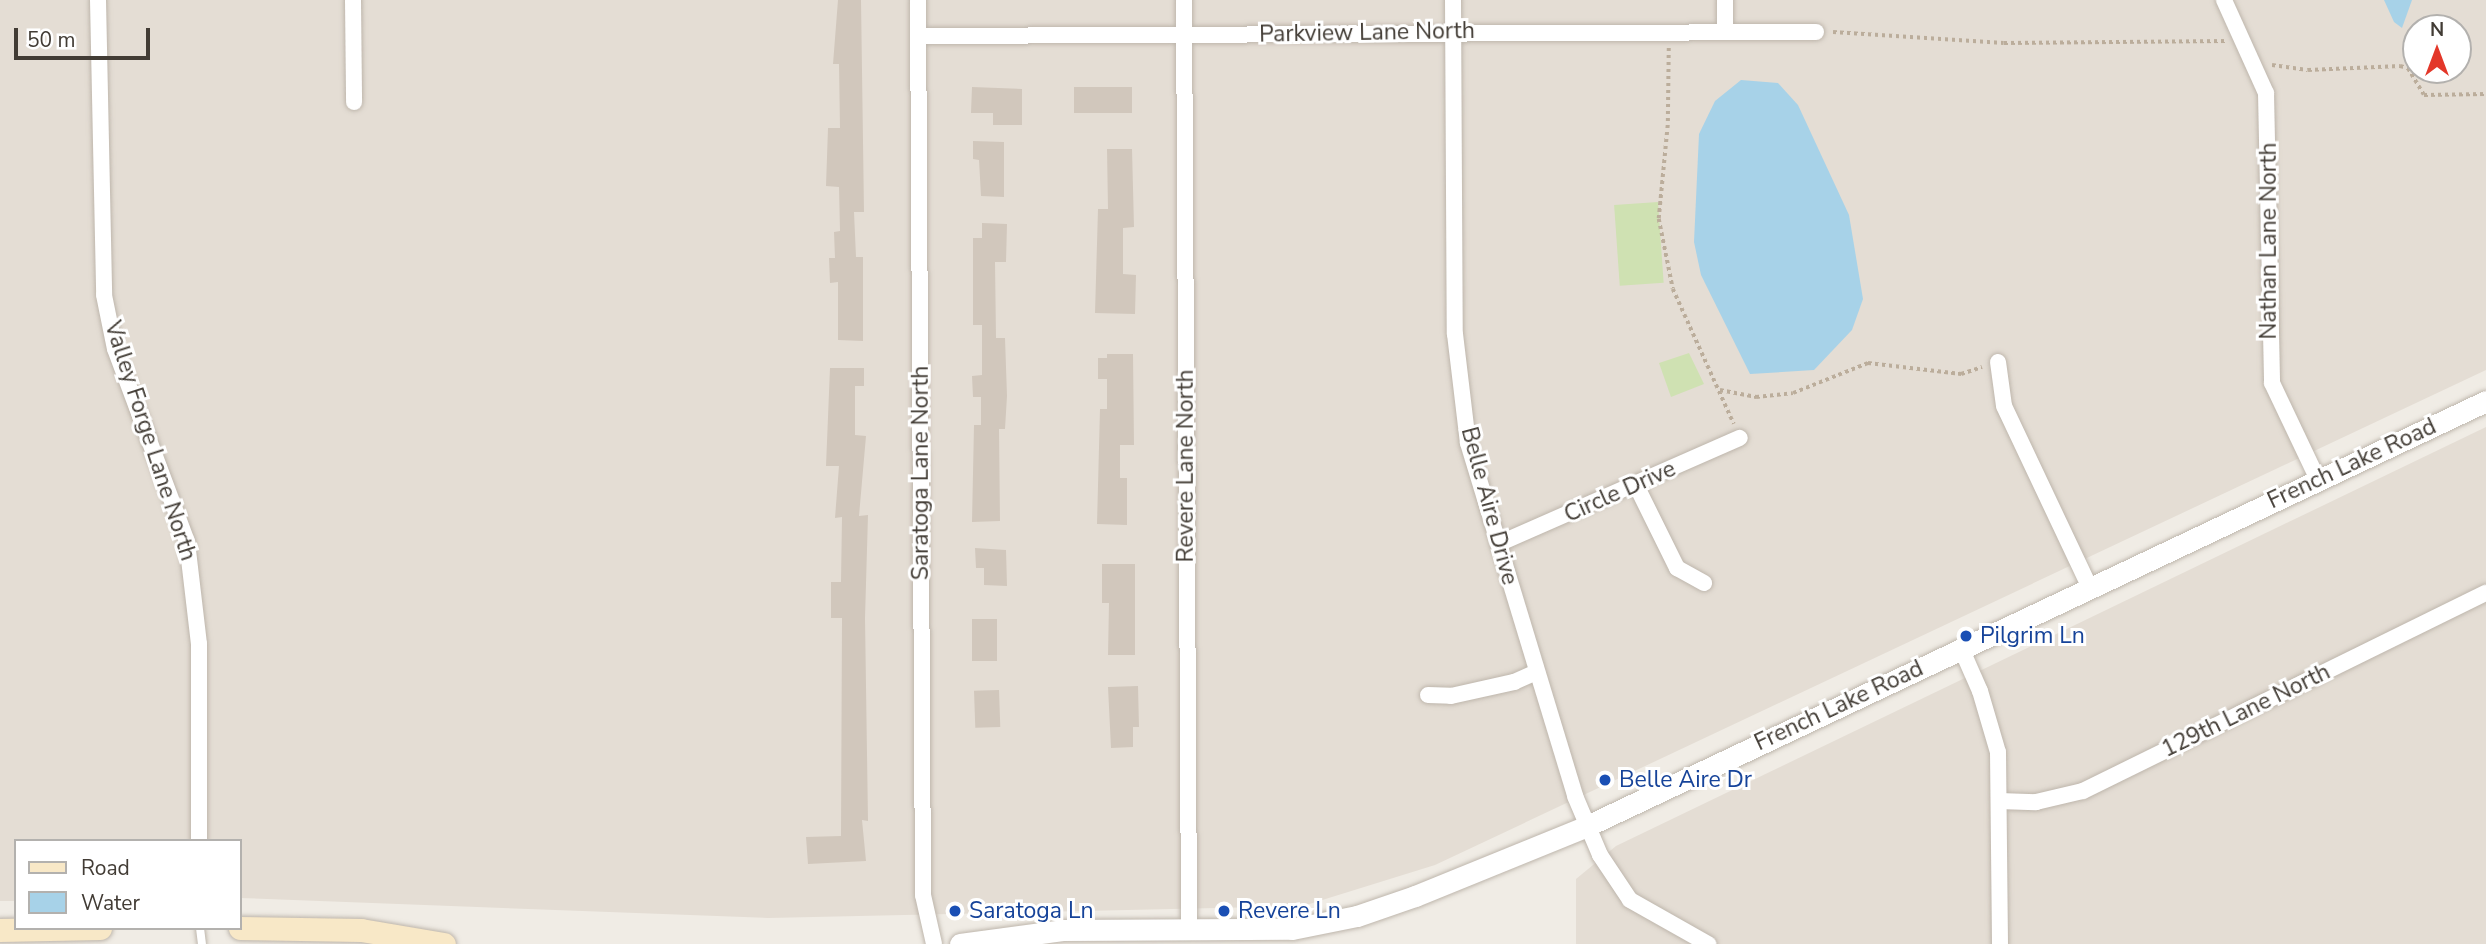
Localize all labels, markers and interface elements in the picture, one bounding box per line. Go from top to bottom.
scale bar [18,14,154,58]
north arrow [2402,14,2472,84]
street label: Parkview Lane North [1259,17,1475,49]
text: N [2430,17,2444,43]
text: 50 m [27,26,76,54]
street label: Nathan Lane North [2255,142,2283,340]
street label: Valley Forge Lane North [98,318,202,564]
street label: Saratoga Lane North [907,366,935,580]
street label: Revere Lane North [1172,369,1200,563]
street label: French Lake Road [2263,413,2441,515]
street label: Belle Aire Drive [1455,424,1523,588]
street label: Circle Drive [1560,455,1680,529]
place label: Pilgrim Ln [1980,622,2085,650]
marker: Pilgrim Ln [1958,628,1974,644]
street label: French Lake Road [1750,655,1928,757]
street label: 129th Lane North [2157,658,2335,764]
place label: Belle Aire Dr [1619,766,1752,794]
marker: Belle Aire Dr [1597,772,1613,788]
legend [14,839,242,930]
text: Road [81,854,130,882]
text: Water [81,889,140,917]
place label: Saratoga Ln [969,897,1093,925]
place label: Revere Ln [1238,897,1341,925]
marker: Saratoga Ln [947,903,963,919]
marker: Revere Ln [1216,903,1232,919]

